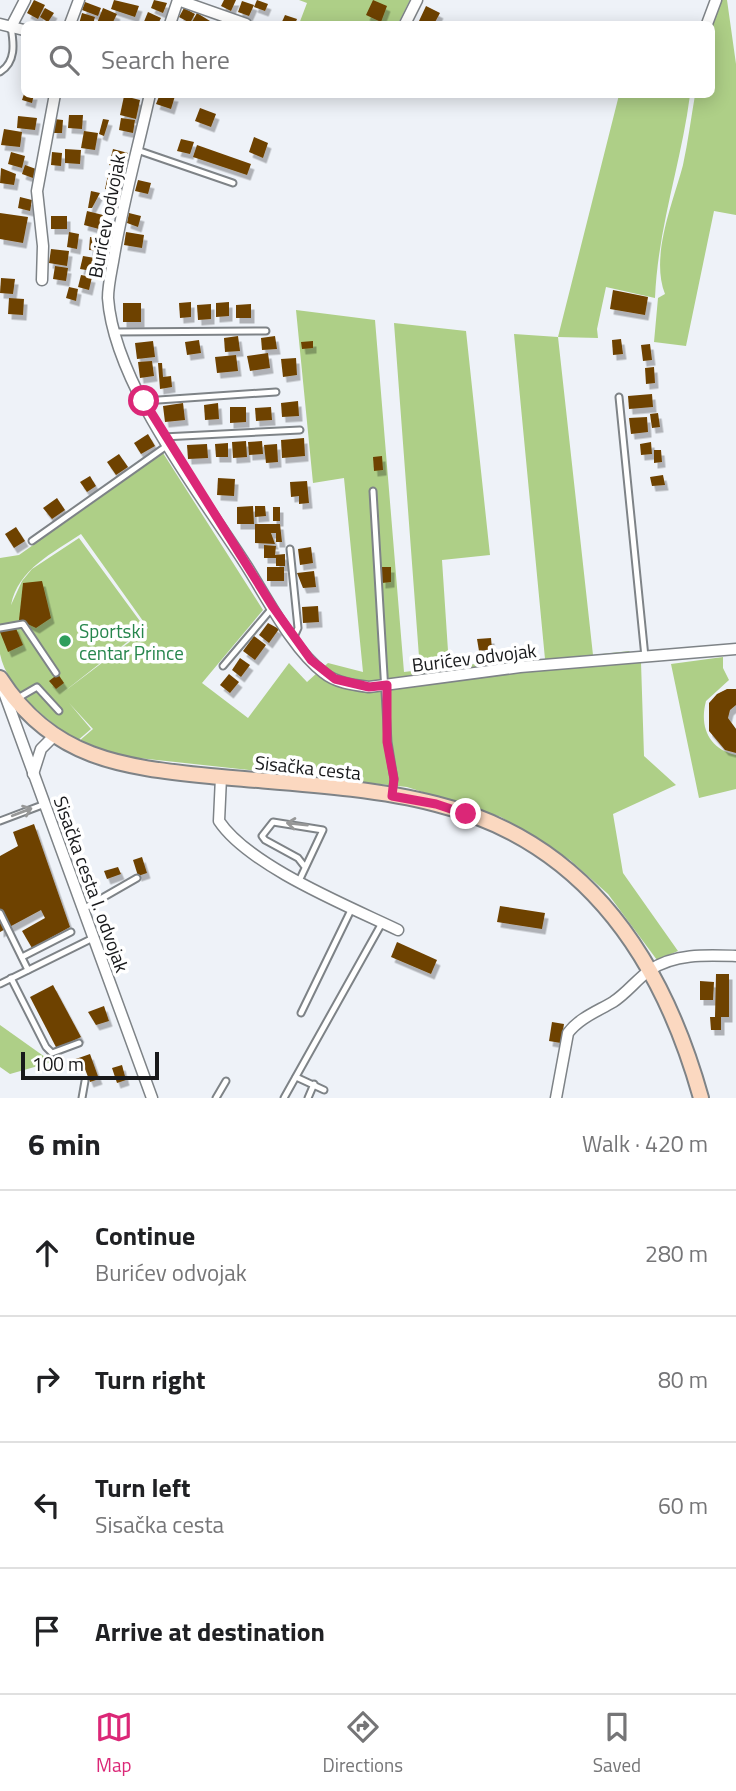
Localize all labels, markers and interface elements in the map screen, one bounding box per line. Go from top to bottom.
search box [21,21,715,98]
text: Search here [101,40,230,79]
icon: search [45,41,83,79]
street label: Burićev odvojak [80,152,132,280]
route start [128,385,159,416]
place label: Sportski centar Prince [79,616,184,667]
marker: Sportski centar Prince [57,633,73,649]
street label: Burićev odvojak [410,635,538,679]
street label: Sisačka cesta [253,747,363,787]
street label: Sisačka cesta I. odvojak [47,792,137,976]
route end [450,798,481,829]
one-way arrow [11,805,33,818]
one-way arrow [286,818,309,831]
scale bar [21,1049,159,1081]
text: 100 m [32,1049,84,1078]
text: 6 min [28,1121,101,1167]
text: Walk · 420 m [582,1126,708,1161]
text: Continue [95,1216,195,1255]
icon: ahead [28,1234,66,1272]
text: 280 m [645,1236,708,1271]
text: Burićev odvojak [95,1255,247,1290]
icon: right [28,1360,66,1398]
text: Turn right [95,1360,206,1399]
text: 80 m [658,1362,708,1397]
text: Turn left [95,1468,190,1507]
icon: left [28,1486,66,1524]
text: 60 m [658,1488,708,1523]
text: Sisačka cesta [95,1507,224,1542]
icon: arrive [28,1612,66,1650]
text: Arrive at destination [95,1612,325,1651]
tab: Map [95,1708,133,1779]
tab: Directions [323,1708,403,1779]
tab: Saved [593,1708,641,1779]

